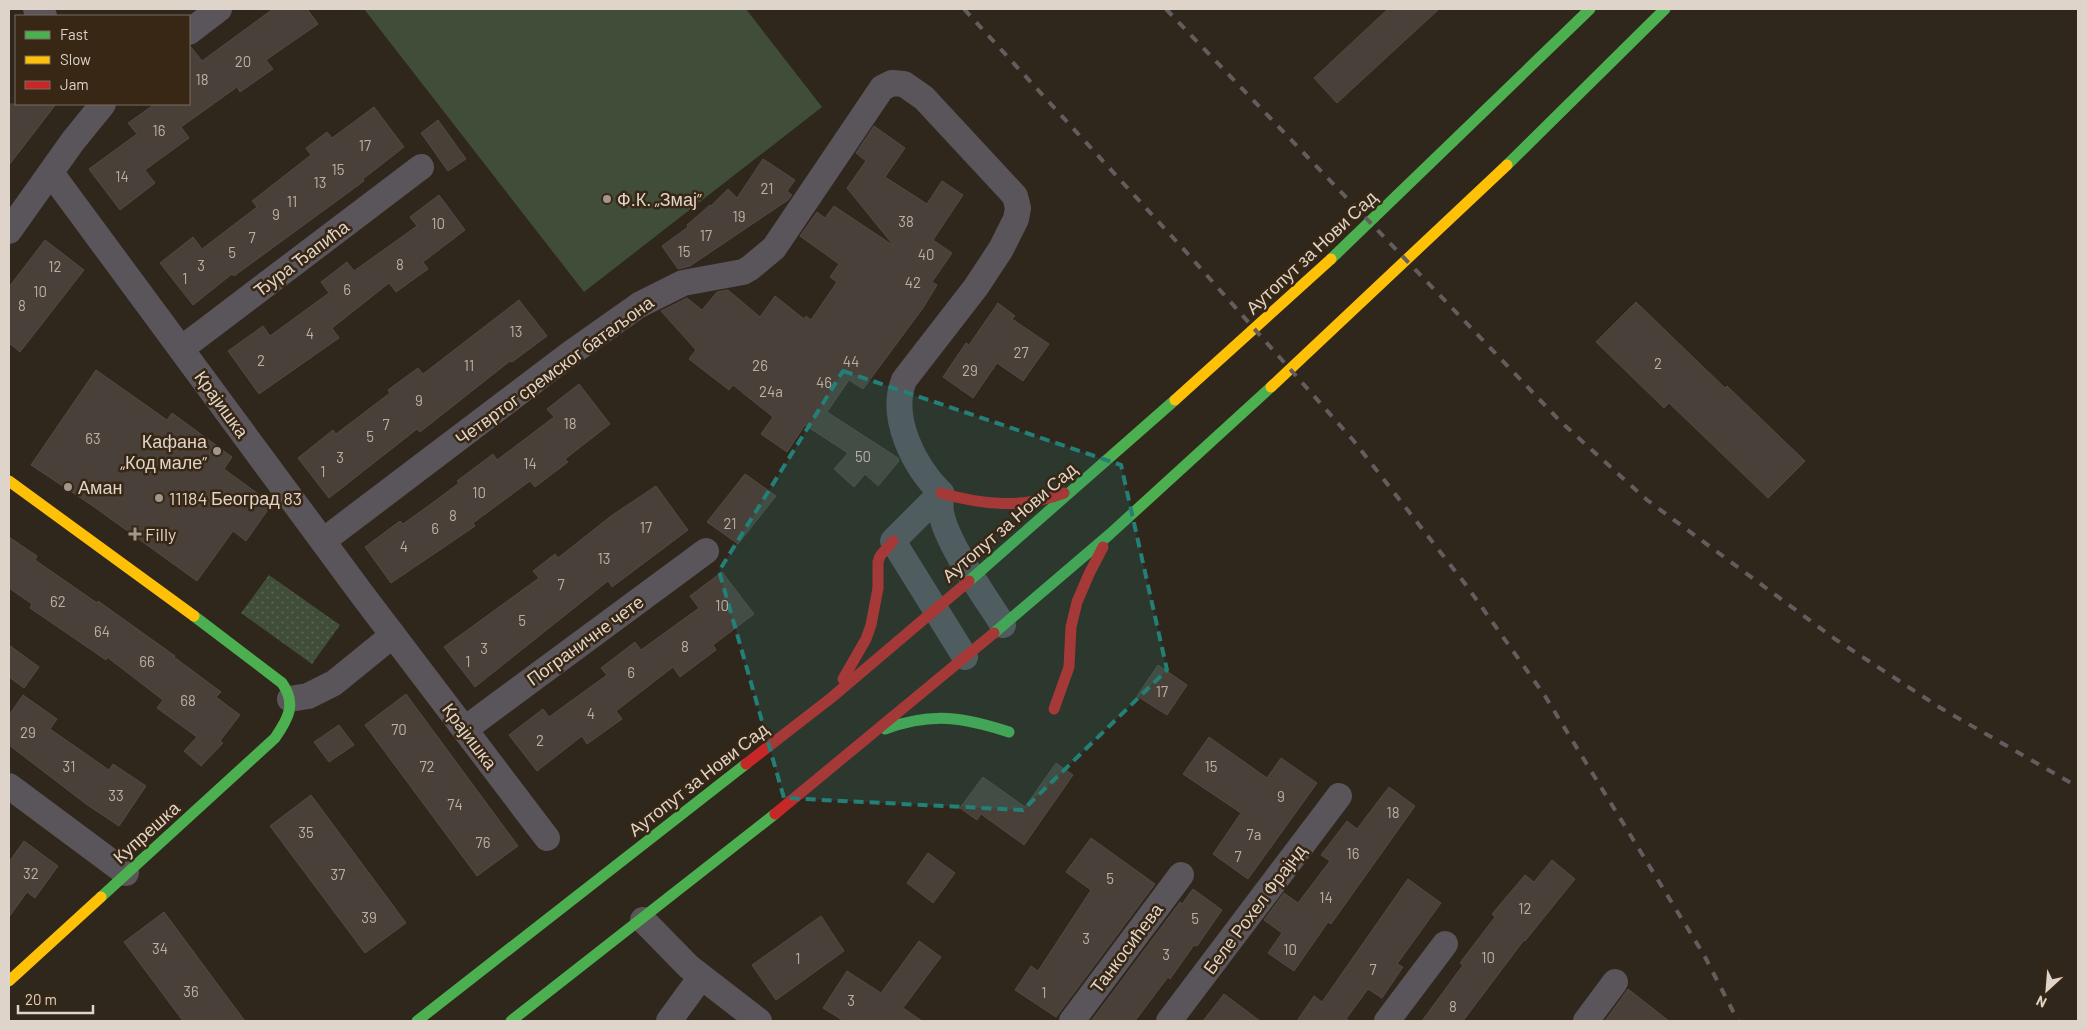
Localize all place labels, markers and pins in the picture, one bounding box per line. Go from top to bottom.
place label: Ф.К. „Змај” [617,188,702,210]
marker: Ф.К. „Змај” [601,193,613,205]
place label: Кафана „Код мале” [120,430,208,473]
marker: Кафана „Код мале” [211,445,223,457]
place label: Аман [78,476,122,498]
marker: Аман [62,481,74,493]
place label: 11184 Београд 83 [169,487,302,509]
marker: 11184 Београд 83 [153,492,165,504]
place label: Filly [145,523,176,545]
marker: Filly [129,528,141,540]

